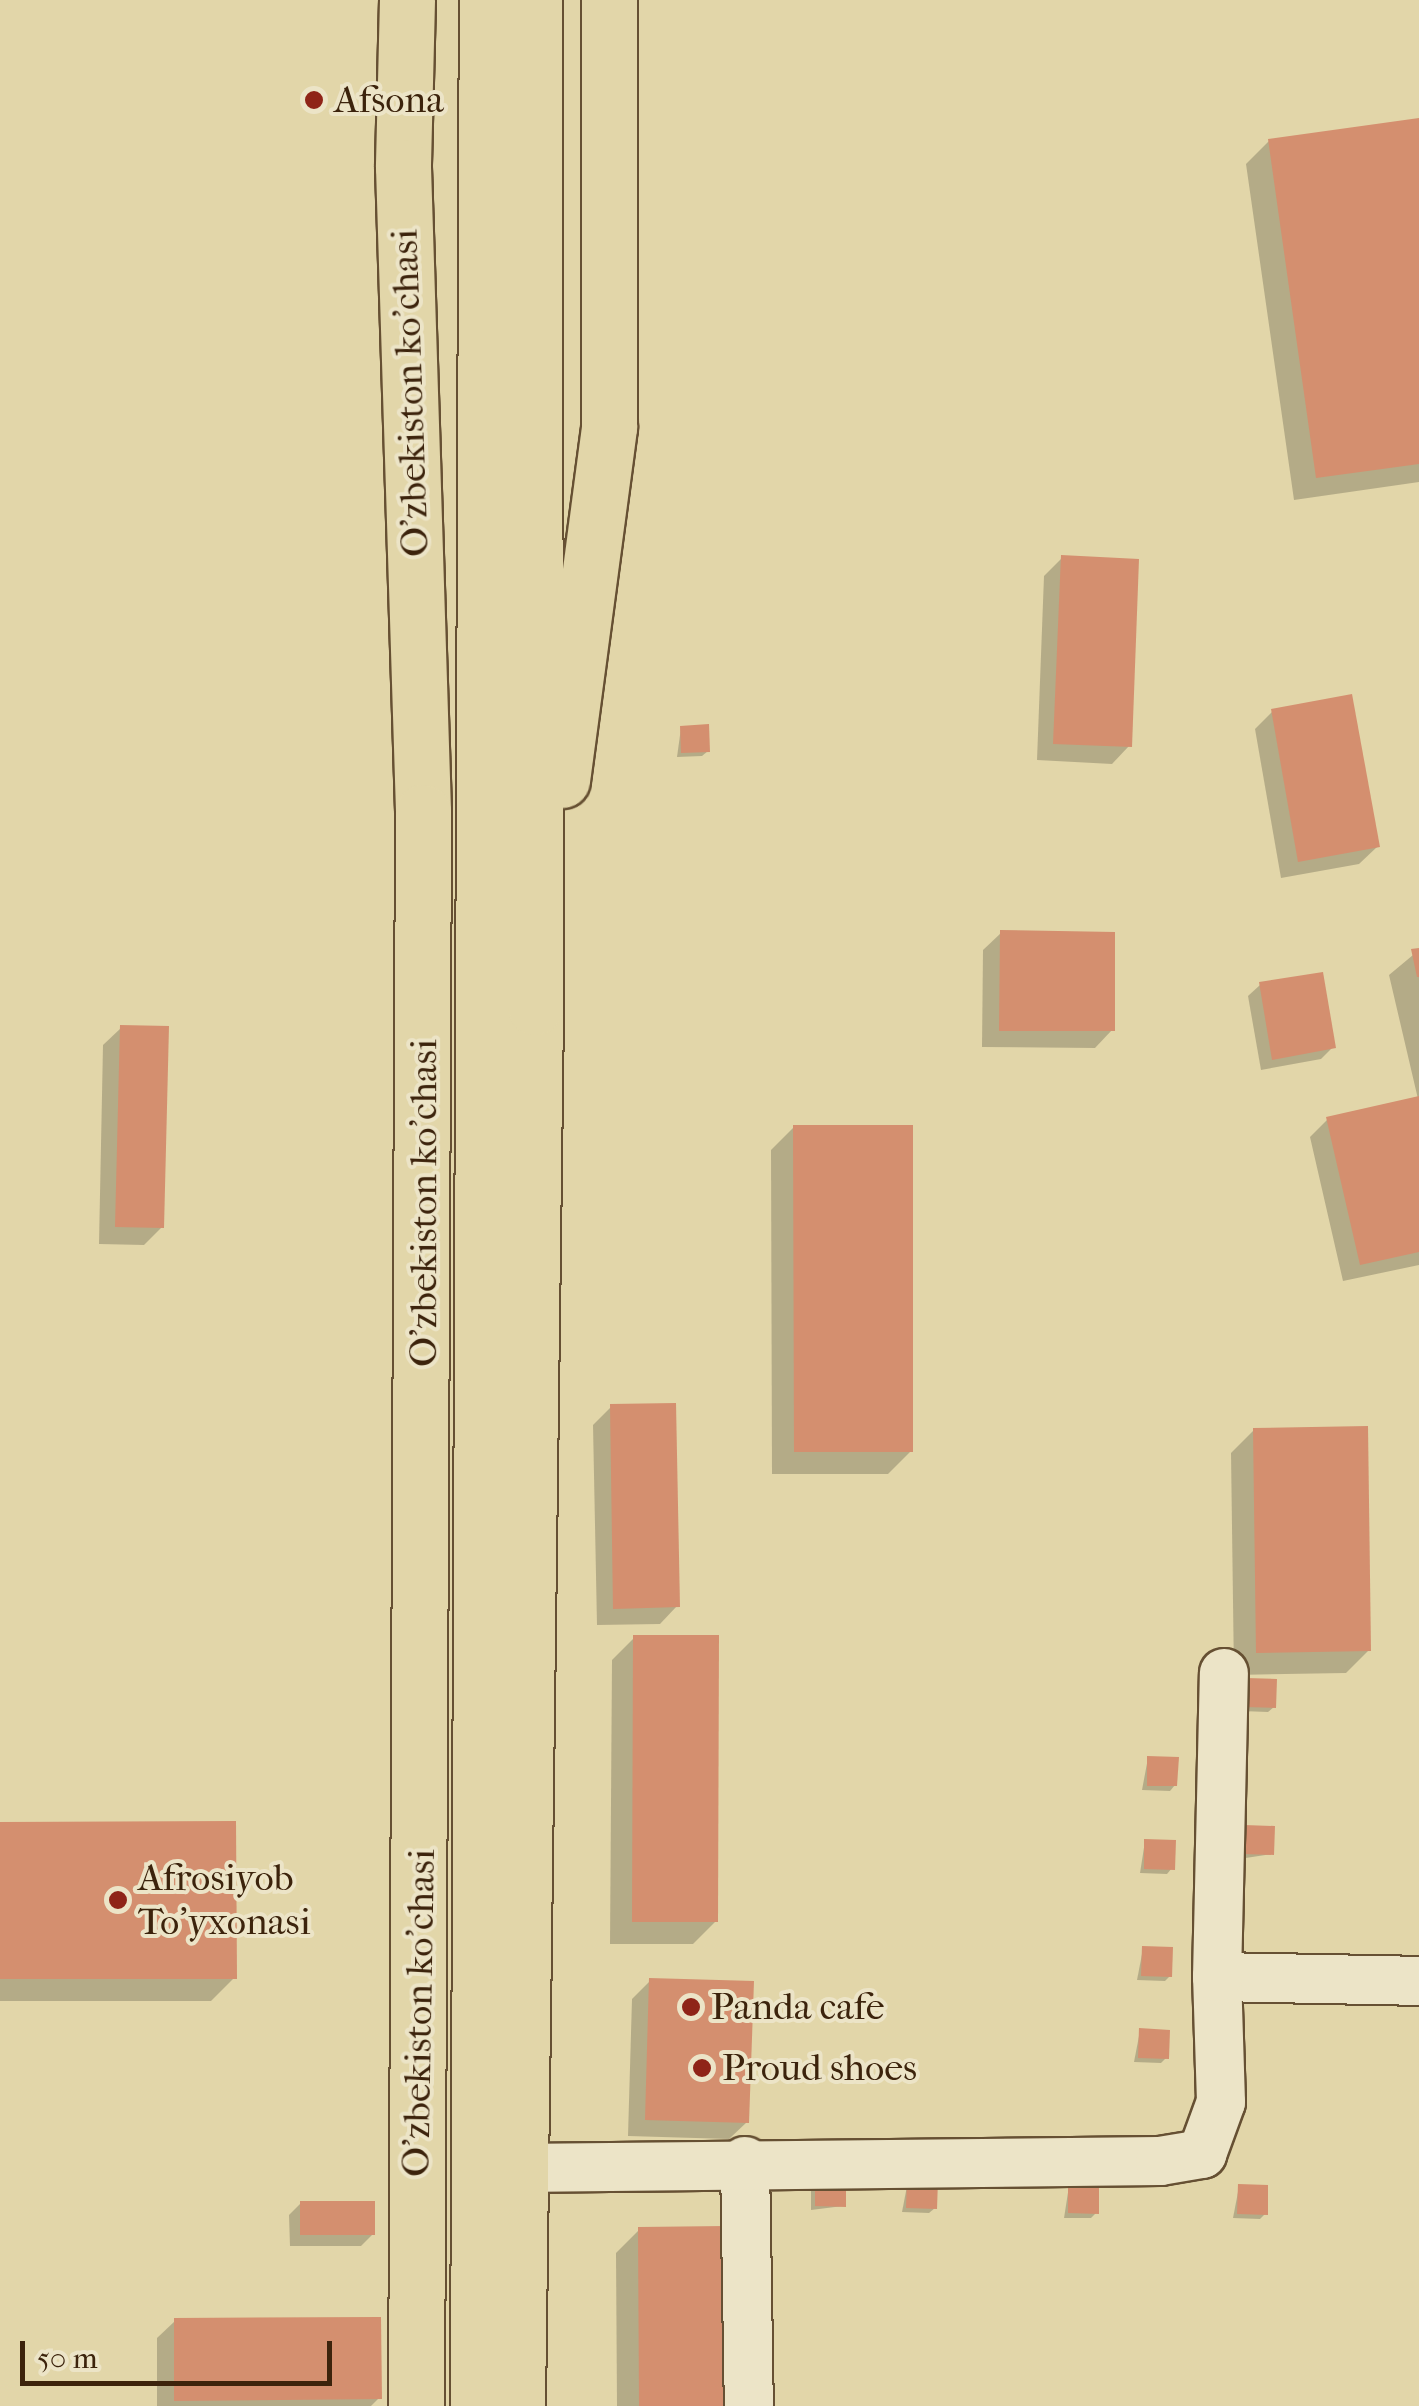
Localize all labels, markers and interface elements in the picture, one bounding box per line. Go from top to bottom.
place label: Afsona [334,77,444,123]
marker: Afsona [303,89,325,111]
street label: O'zbekiston ko'chasi [381,228,439,558]
street label: O'zbekiston ko'chasi [401,1039,447,1367]
street label: O'zbekiston ko'chasi [393,1849,445,2177]
place label: Afrosiyob To'yxonasi [138,1855,311,1945]
marker: Afrosiyob To'yxonasi [107,1889,129,1911]
place label: Panda cafe [711,1984,885,2030]
marker: Panda cafe [680,1996,702,2018]
place label: Proud shoes [722,2045,917,2091]
marker: Proud shoes [691,2057,713,2079]
scale bar [25,2321,338,2383]
text: 50 m [37,2341,98,2376]

